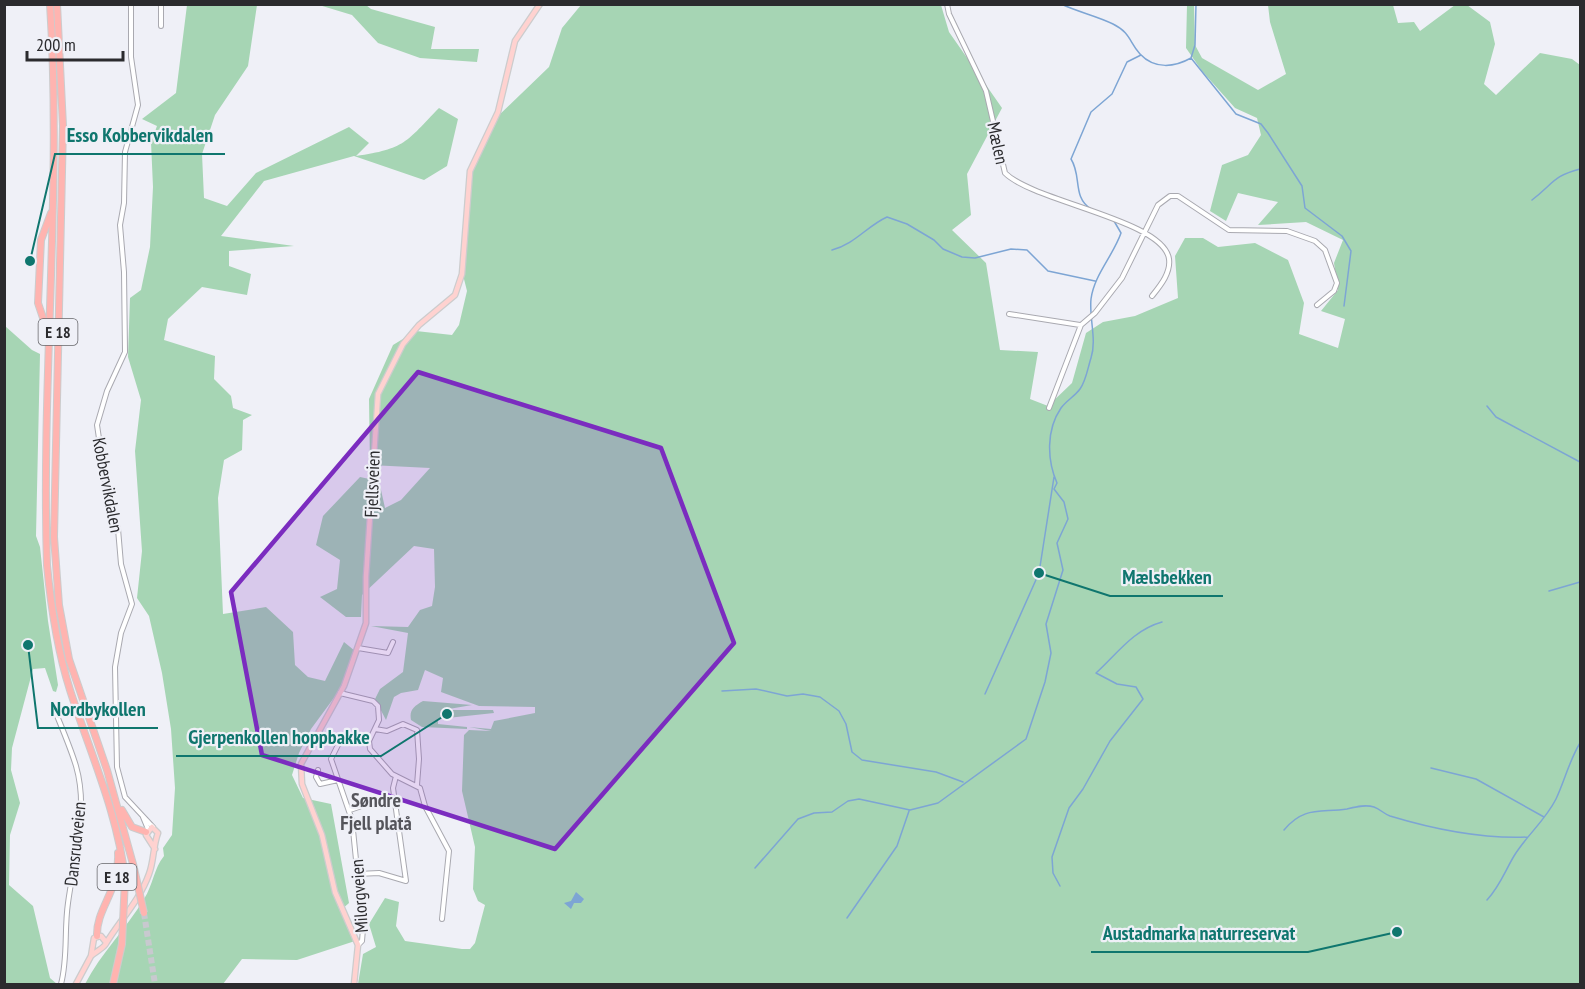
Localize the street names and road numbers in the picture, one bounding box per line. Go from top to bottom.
street label: Mælen [982,120,1014,166]
road number: E 18 [38,319,78,345]
street label: Kobbervikdalen [88,436,128,534]
street label: Fjellsveien [359,450,385,518]
street label: Dansrudveien [59,801,91,887]
street label: Milorgveien [345,858,373,934]
road number: E 18 [98,864,136,890]

